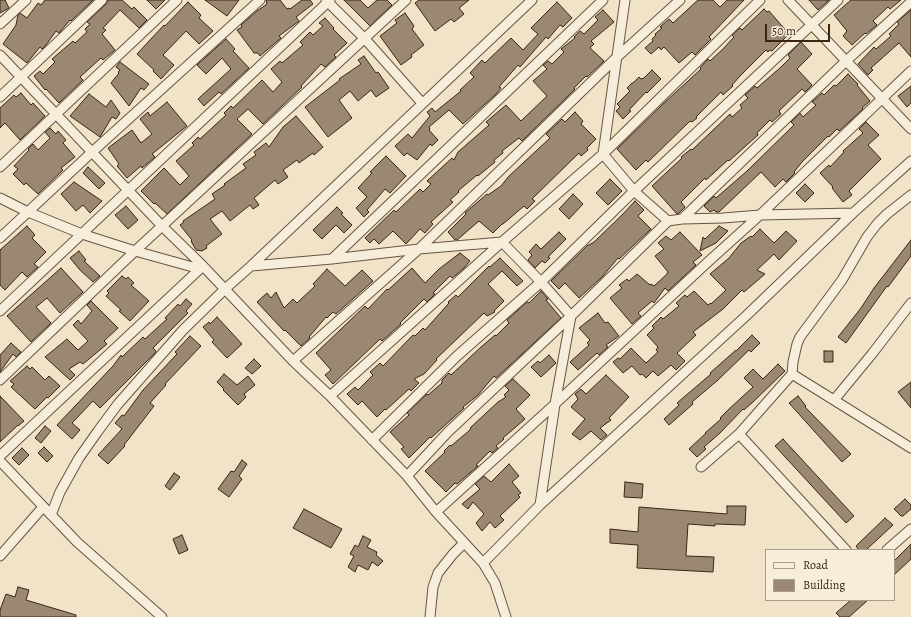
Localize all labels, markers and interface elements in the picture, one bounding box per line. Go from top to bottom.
scale bar [767,16,832,42]
text: 50 m [772,23,796,39]
legend [765,549,895,601]
text: Road [803,557,828,573]
text: Building [803,577,845,593]

